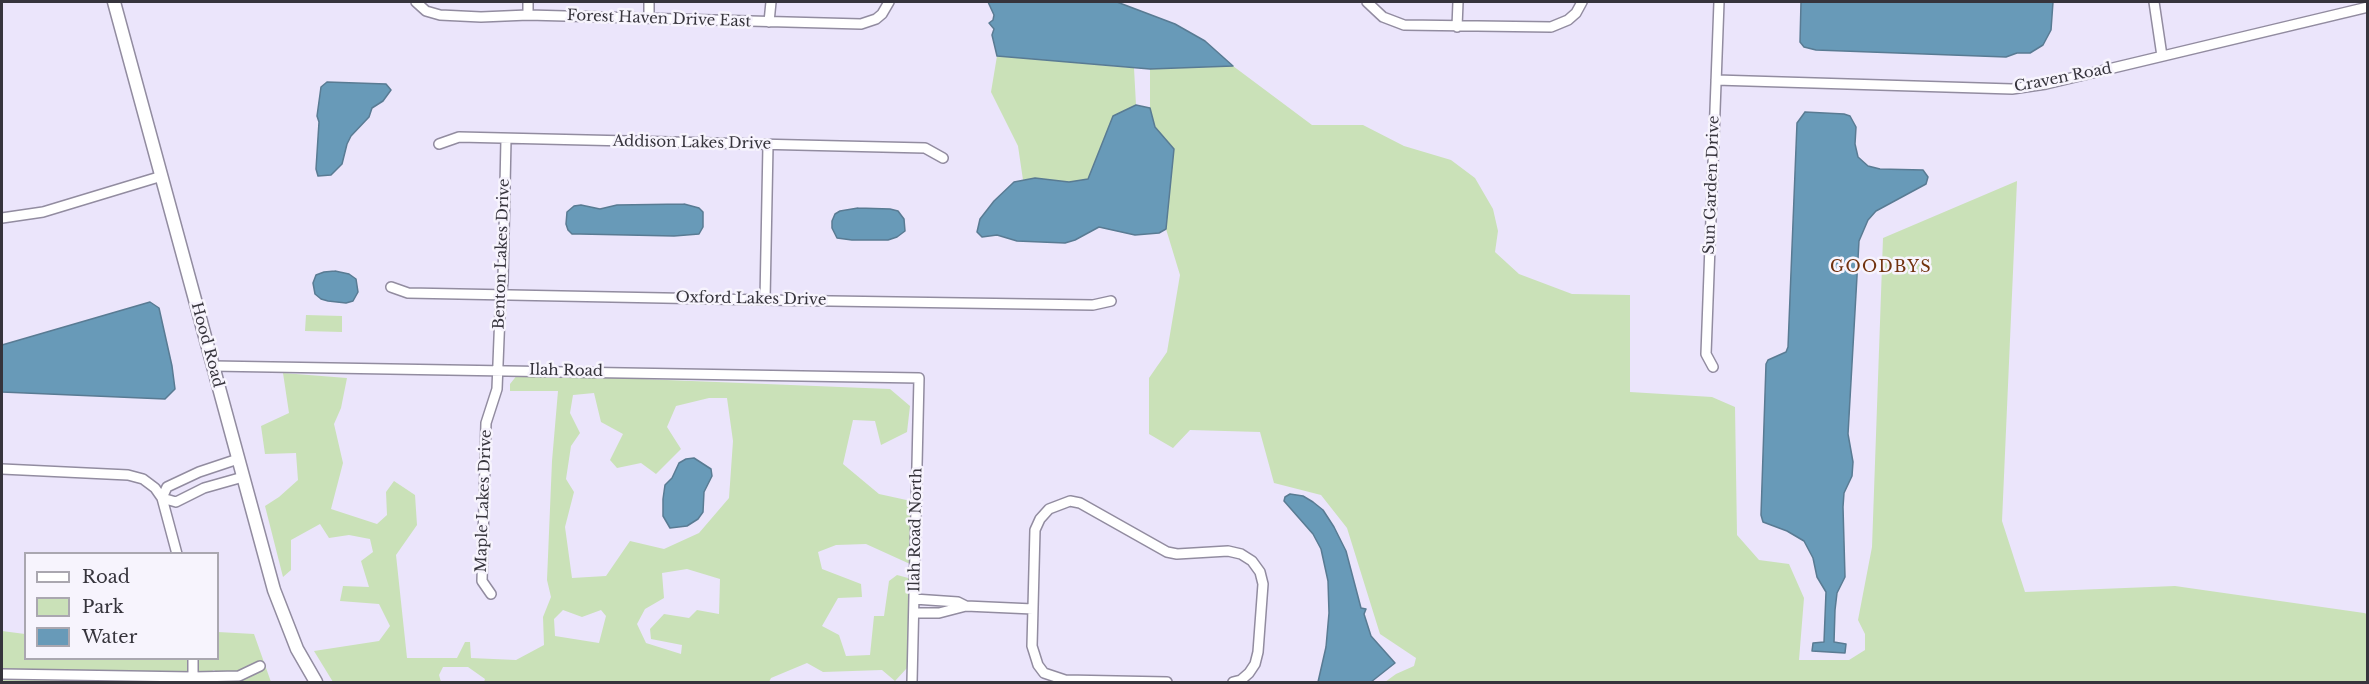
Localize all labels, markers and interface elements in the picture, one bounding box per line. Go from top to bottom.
street label: Forest Haven Drive East [567,7,751,31]
street label: Craven Road [2013,60,2113,96]
street label: Sun Garden Drive [1701,115,1723,255]
street label: Addison Lakes Drive [613,133,771,153]
street label: Benton Lakes Drive [490,178,514,330]
district label: GOODBYS [1830,257,1932,277]
street label: Oxford Lakes Drive [676,289,826,309]
street label: Hood Road [187,300,227,390]
street label: Ilah Road [529,361,603,381]
street label: Maple Lakes Drive [473,429,495,573]
street label: Ilah Road North [906,468,926,592]
legend [24,552,219,660]
text: Road [82,566,130,588]
text: Park [82,596,124,618]
text: Water [82,626,137,648]

